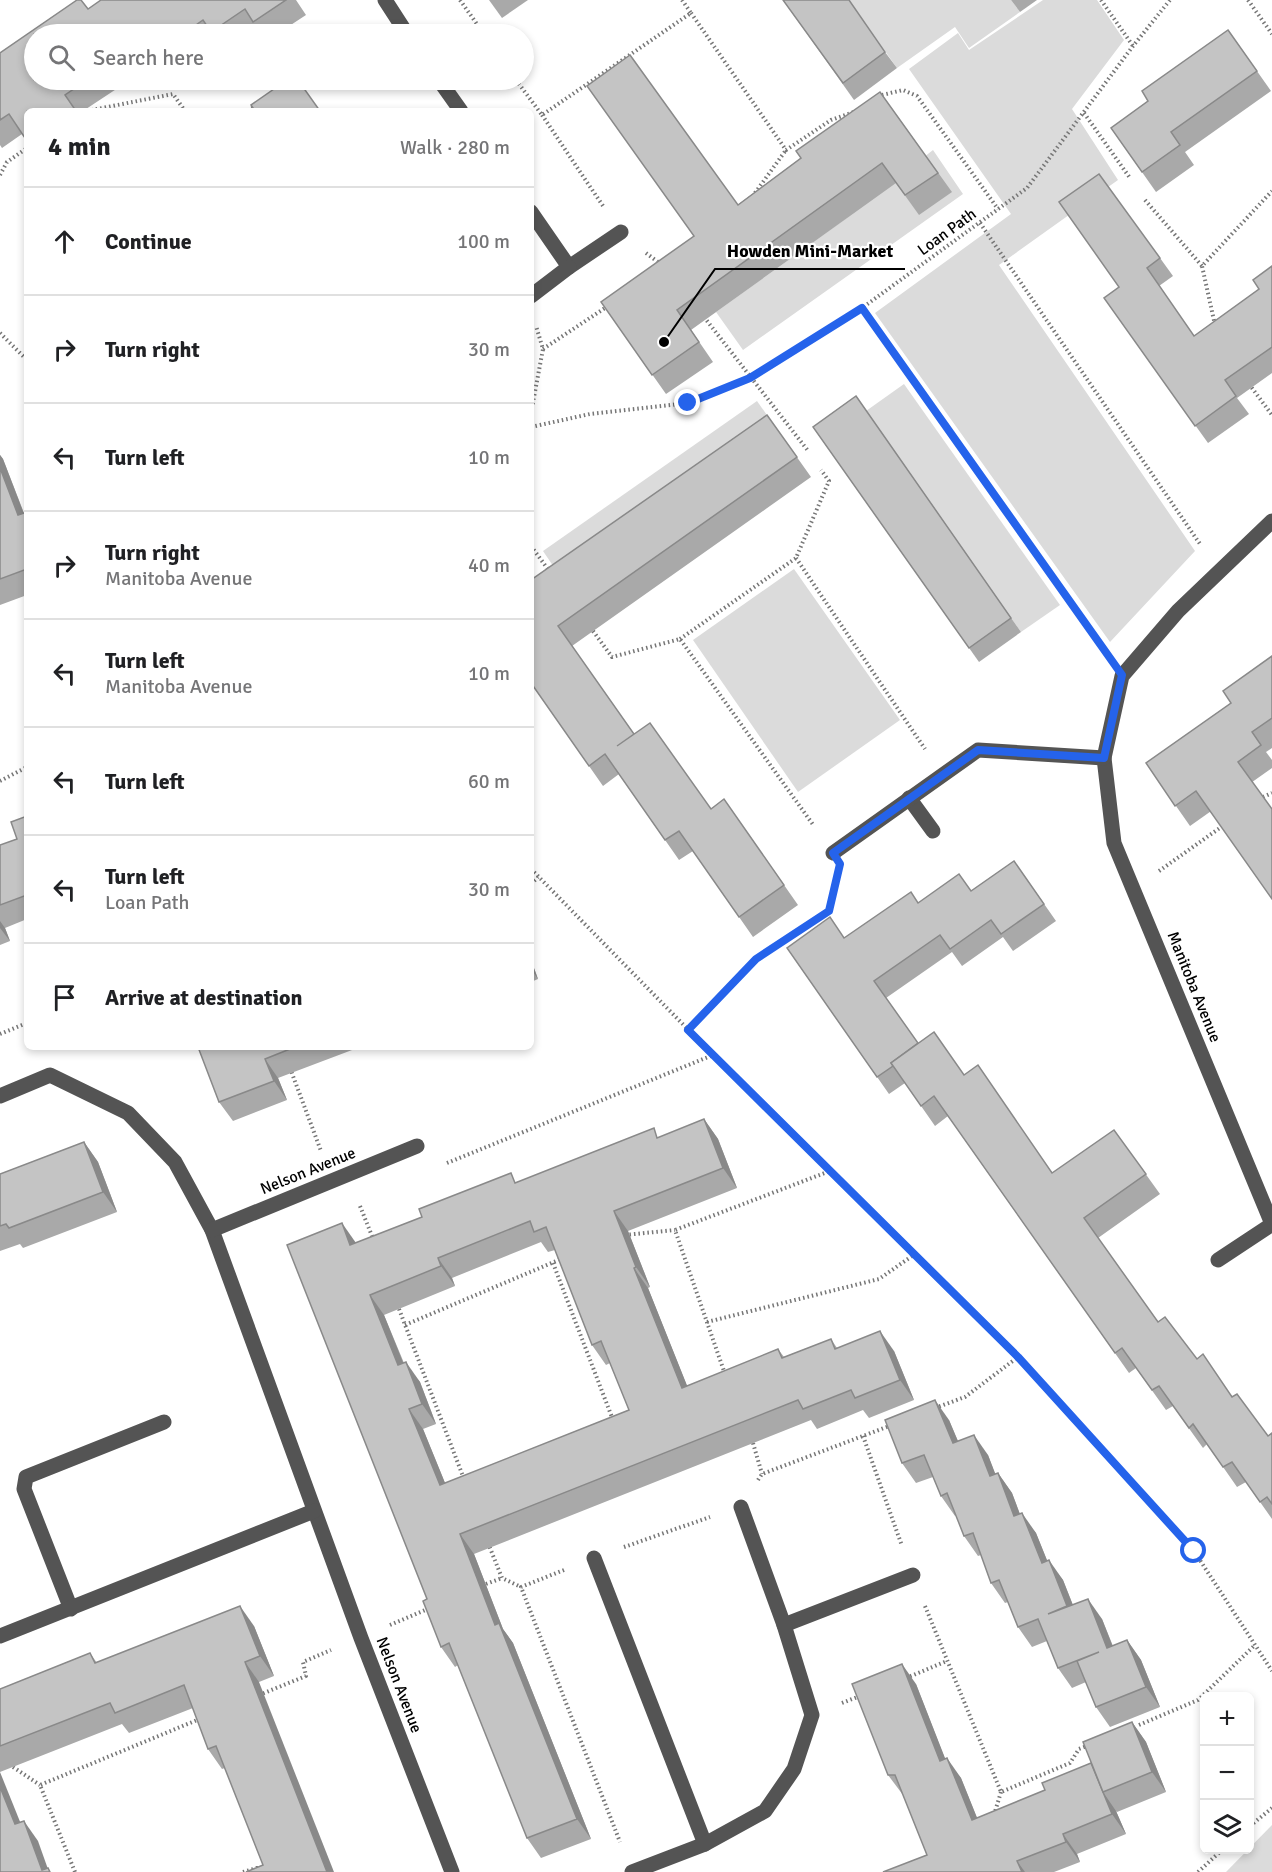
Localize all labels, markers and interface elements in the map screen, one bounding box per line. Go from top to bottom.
search box [24,24,534,90]
icon: search [45,41,78,74]
text: Search here [93,44,204,71]
text: 4 min [48,131,111,163]
text: Walk · 280 m [400,135,510,160]
street label: Loan Path [914,204,980,260]
icon: ahead [48,225,81,258]
text: Continue [105,228,192,255]
text: 100 m [457,229,510,254]
callout: Howden Mini-Market [715,233,905,269]
text: Howden Mini-Market [727,240,893,262]
icon: right [48,333,81,366]
text: Turn right [105,336,200,363]
text: 30 m [468,337,510,362]
route end [674,389,700,415]
icon: left [48,441,81,474]
text: Turn left [105,444,185,471]
text: 10 m [468,445,510,470]
text: Turn right [105,539,200,566]
icon: right [48,549,81,582]
text: 40 m [468,553,510,578]
text: Manitoba Avenue [105,566,252,591]
text: Turn left [105,647,185,674]
icon: left [48,657,81,690]
text: 10 m [468,661,510,686]
text: Manitoba Avenue [105,674,252,699]
icon: left [48,765,81,798]
text: Turn left [105,768,185,795]
text: 60 m [468,769,510,794]
text: Turn left [105,863,185,890]
icon: left [48,873,81,906]
text: 30 m [468,877,510,902]
text: Loan Path [105,890,190,915]
street label: Manitoba Avenue [1163,929,1225,1045]
icon: arrive [48,981,81,1014]
text: Arrive at destination [105,984,302,1011]
street label: Nelson Avenue [257,1143,359,1199]
route start [1180,1537,1206,1563]
street label: Nelson Avenue [372,1634,426,1736]
map controls [1200,1692,1254,1854]
button: + [1200,1692,1254,1746]
button: − [1200,1746,1254,1800]
button: layers [1200,1800,1254,1854]

